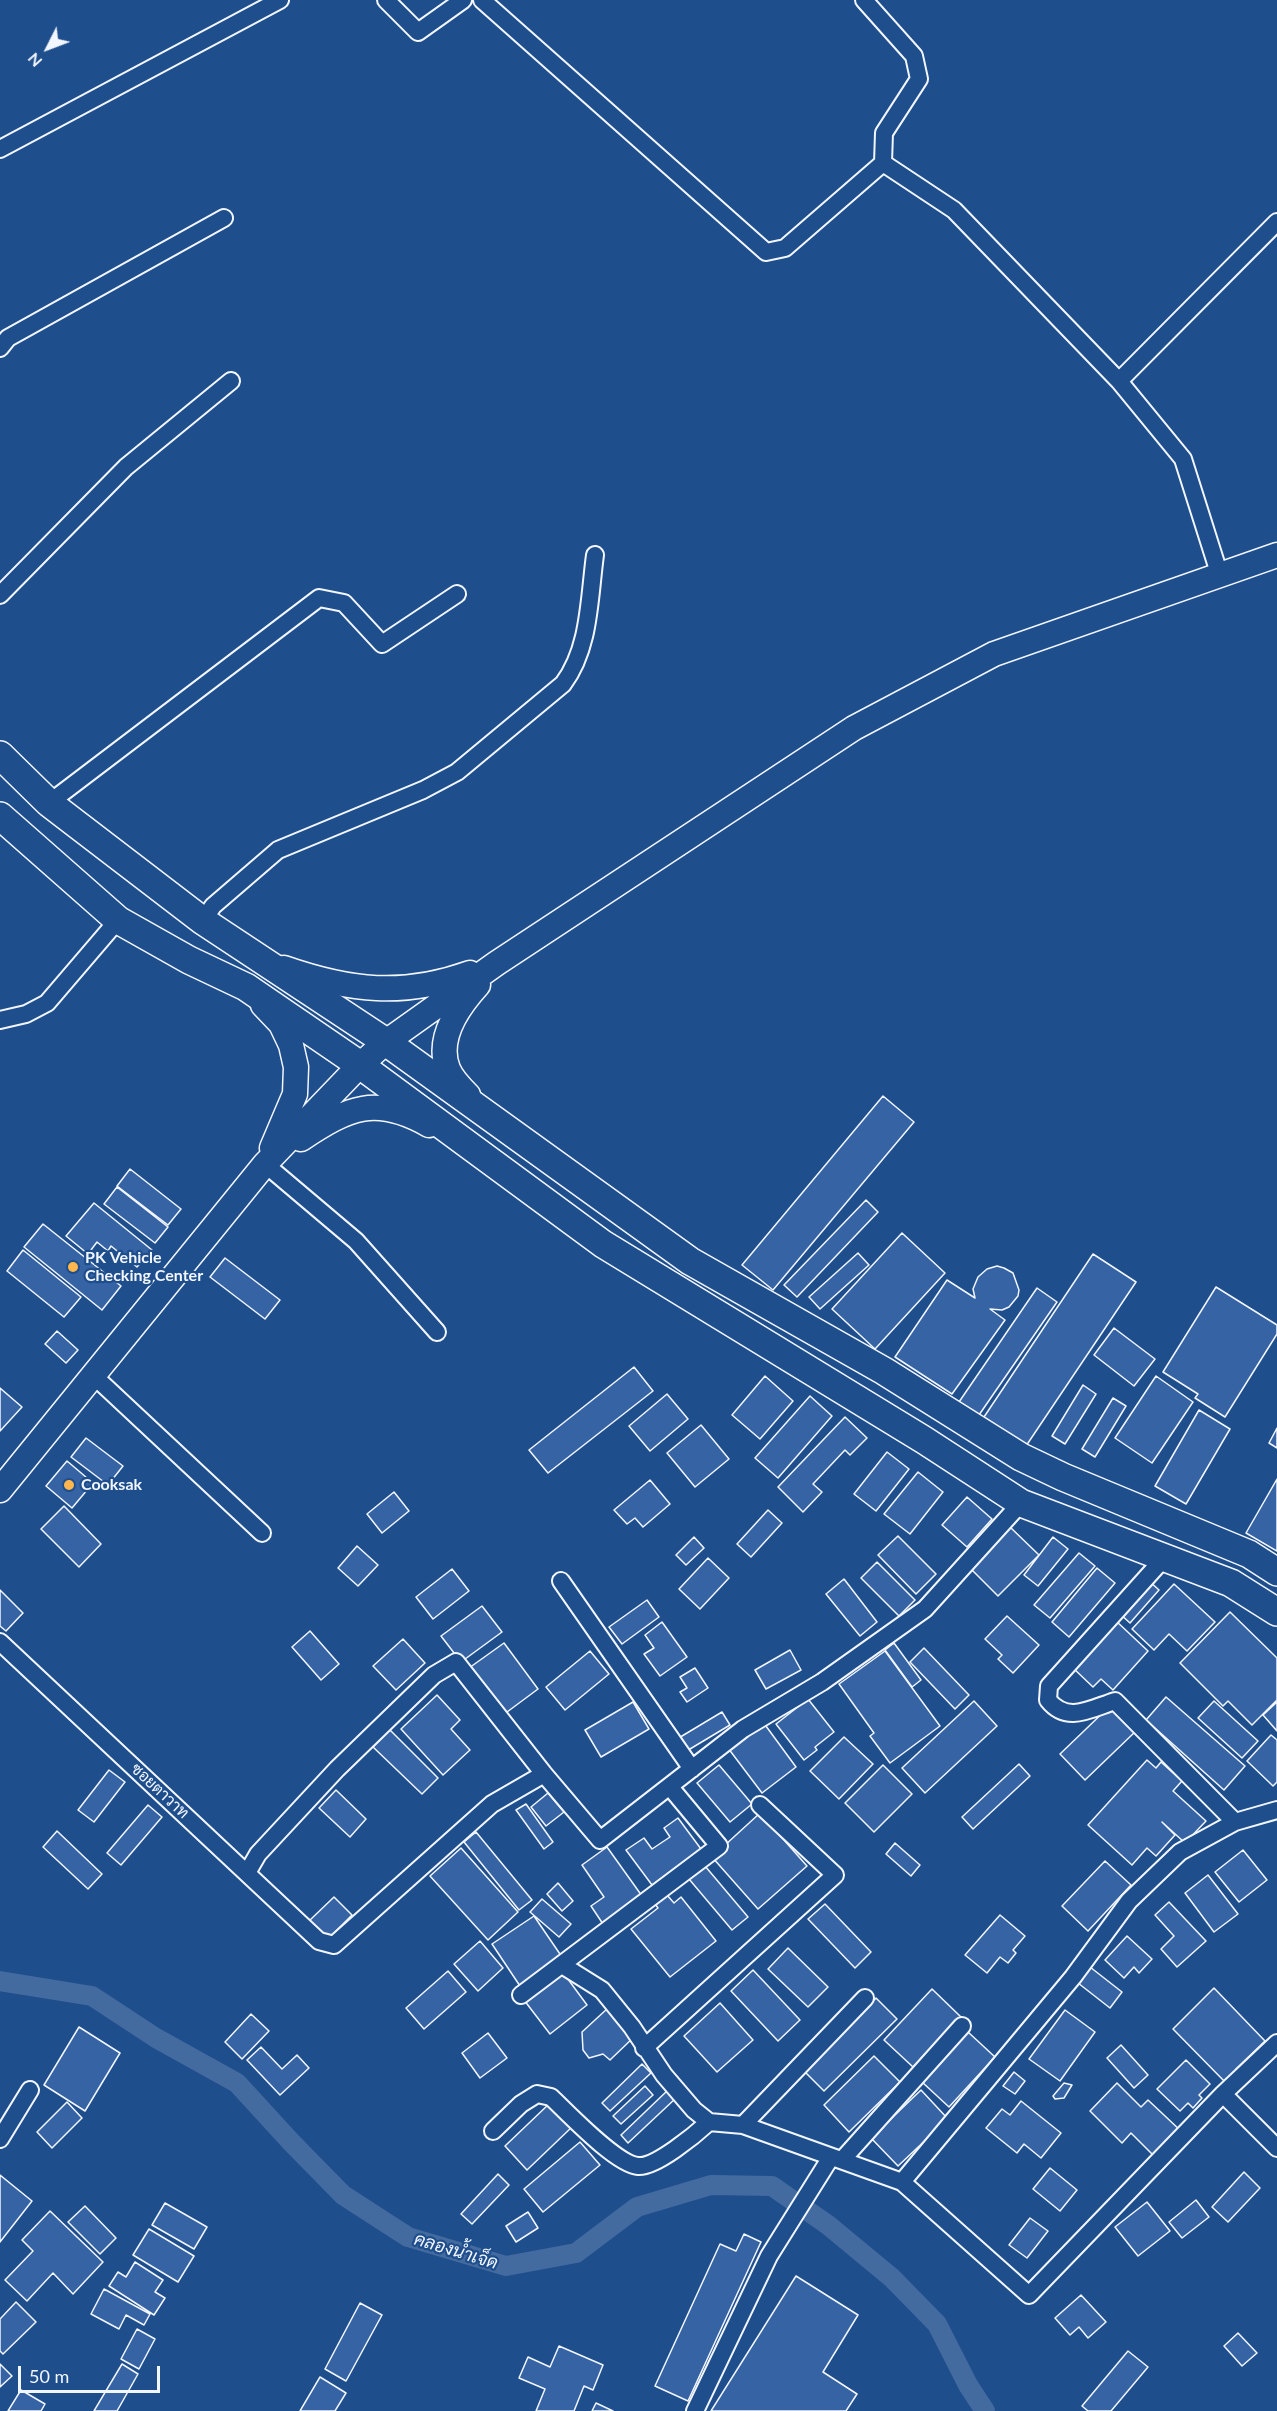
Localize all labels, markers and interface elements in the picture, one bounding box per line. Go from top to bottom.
north arrow [18,18,78,78]
text: N [23,49,45,71]
place label: PK Vehicle Checking Center [85,1248,203,1286]
marker: PK Vehicle Checking Center [66,1260,80,1274]
place label: Cooksak [81,1475,142,1495]
marker: Cooksak [62,1478,76,1492]
street label: ซอยตาวาท [127,1759,193,1823]
water label: คลองน้ำเจ็ด [411,2228,501,2274]
scale bar [21,2354,164,2392]
text: 50 m [29,2365,69,2387]

